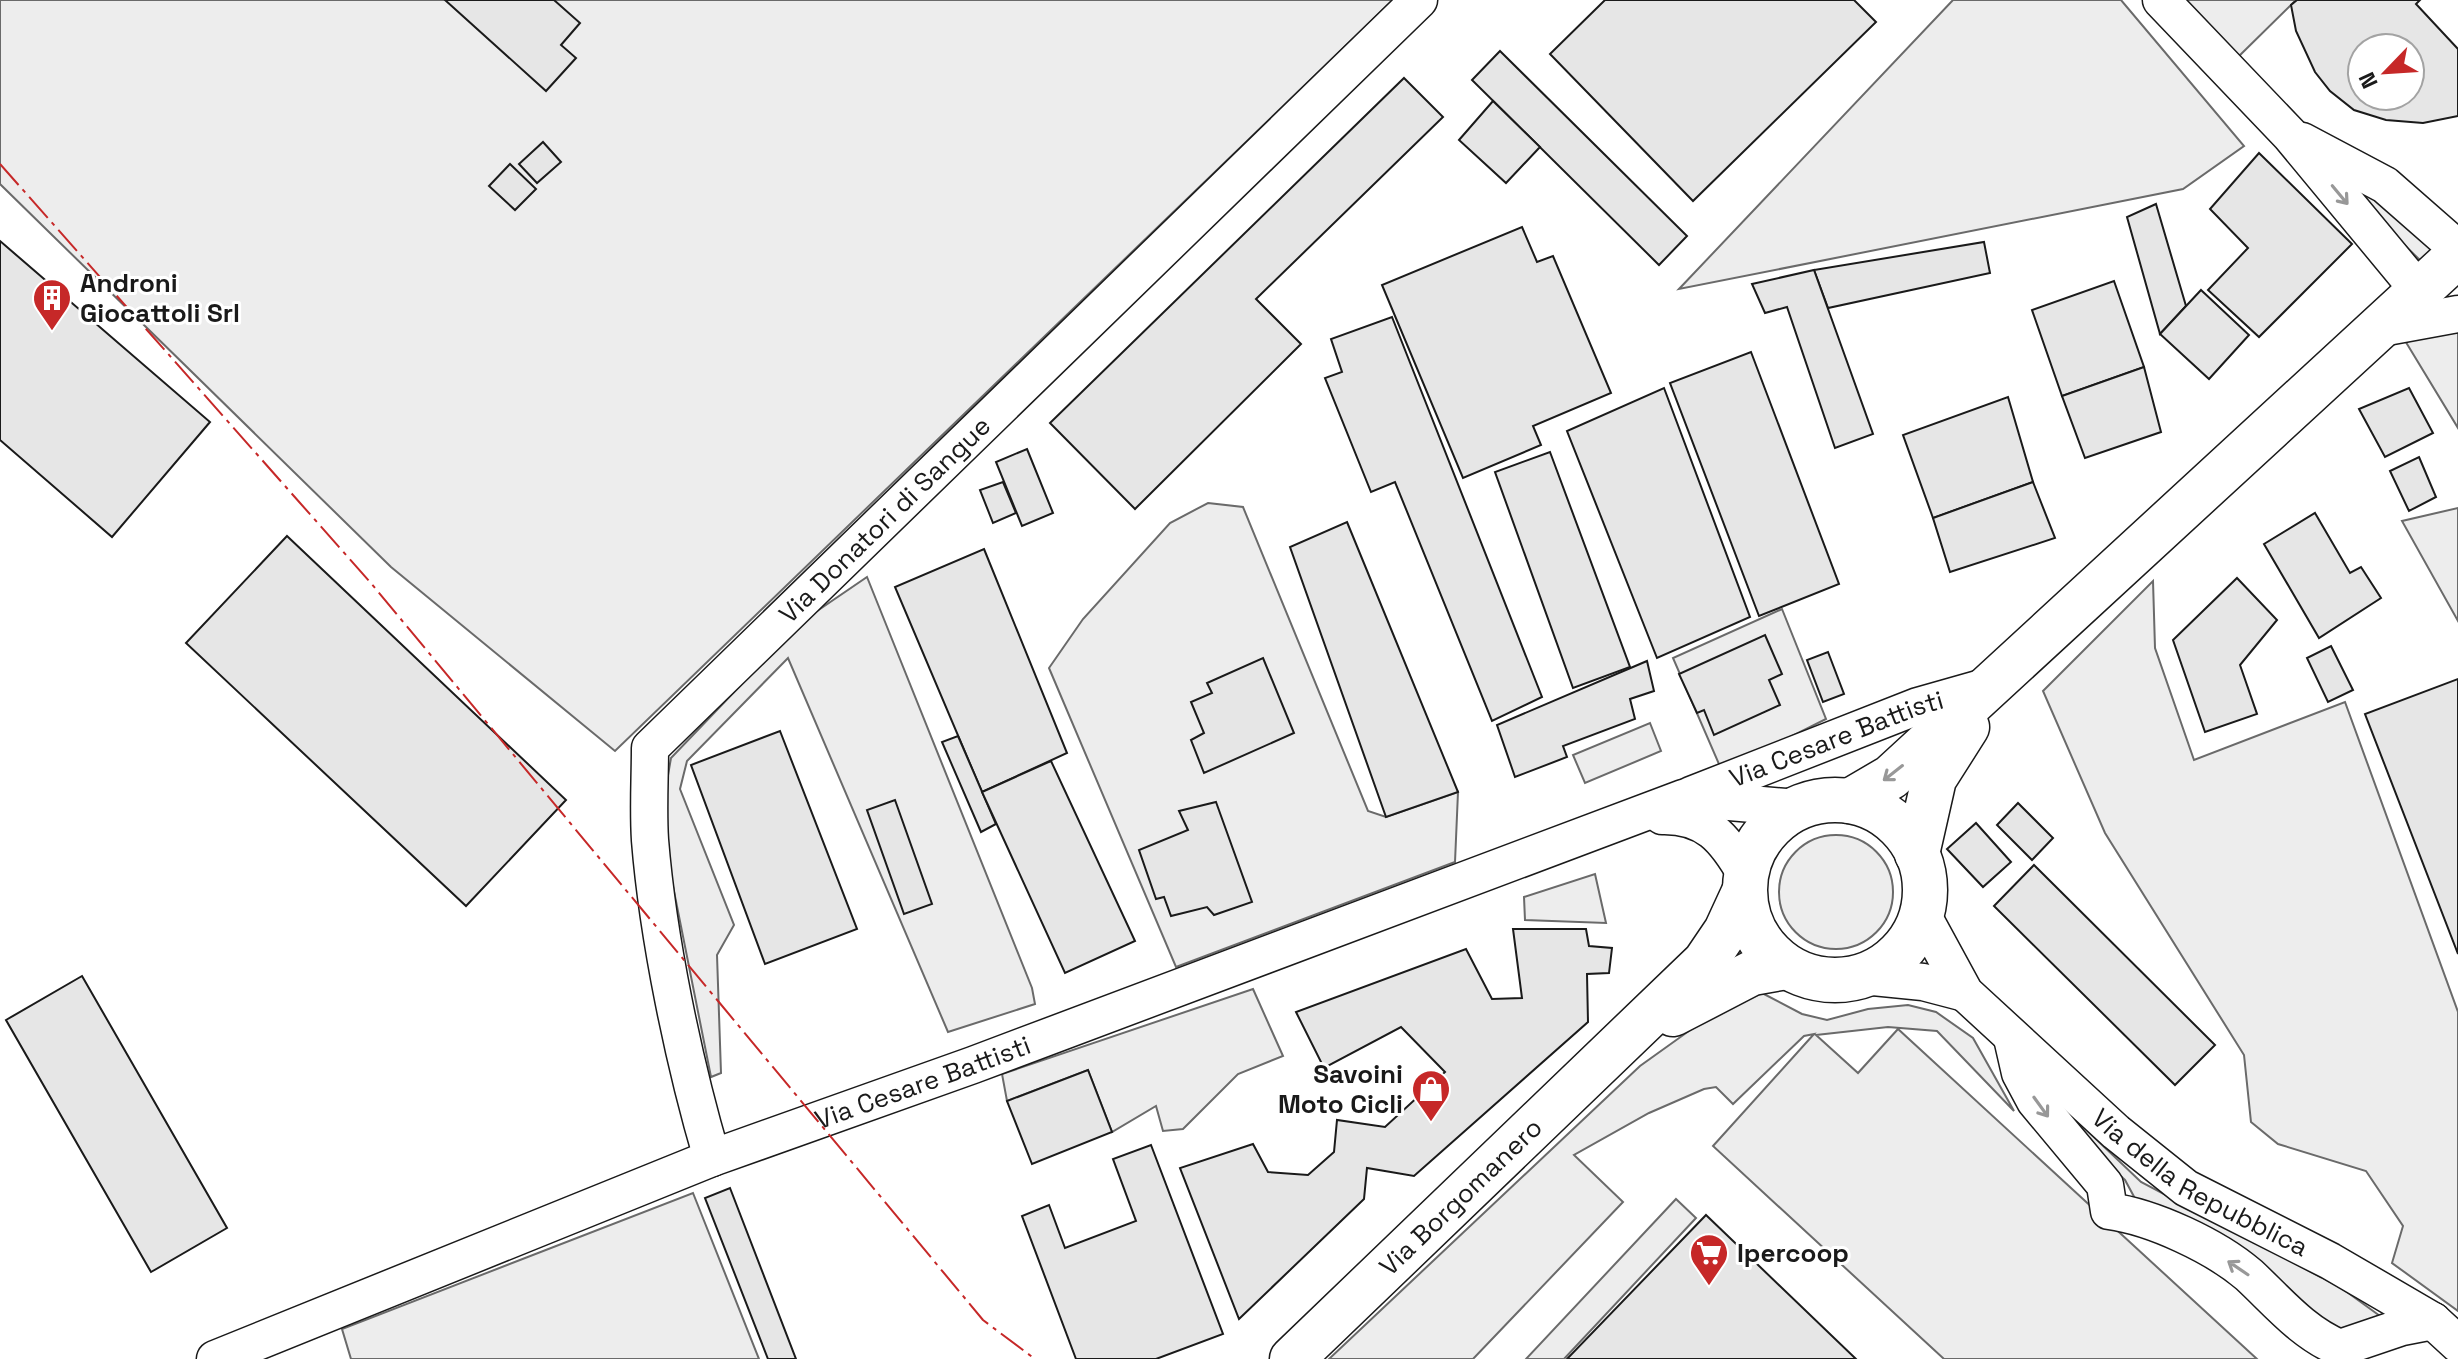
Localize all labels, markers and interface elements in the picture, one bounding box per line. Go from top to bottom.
north arrow [2346,32,2426,112]
text: N [2352,68,2384,93]
one-way arrow [2331,184,2349,205]
place label: Androni Giocattoli Srl [80,266,240,330]
building icon: Androni Giocattoli Srl [31,277,73,332]
street label: Via Donatori di Sangue [772,409,998,630]
street label: Via Cesare Battisti [1724,683,1947,795]
one-way arrow [1883,765,1904,782]
street label: Via Cesare Battisti [810,1028,1035,1137]
place label: Savoini Moto Cicli [1278,1057,1403,1121]
shop icon: Savoini Moto Cicli [1410,1068,1452,1123]
one-way arrow [2032,1096,2049,1118]
street label: Via della Repubblica [2085,1101,2314,1264]
street label: Via Borgomanero [1372,1111,1549,1283]
supermarket icon: Ipercoop [1688,1232,1730,1287]
place label: Ipercoop [1737,1236,1849,1270]
one-way arrow [2227,1260,2249,1276]

